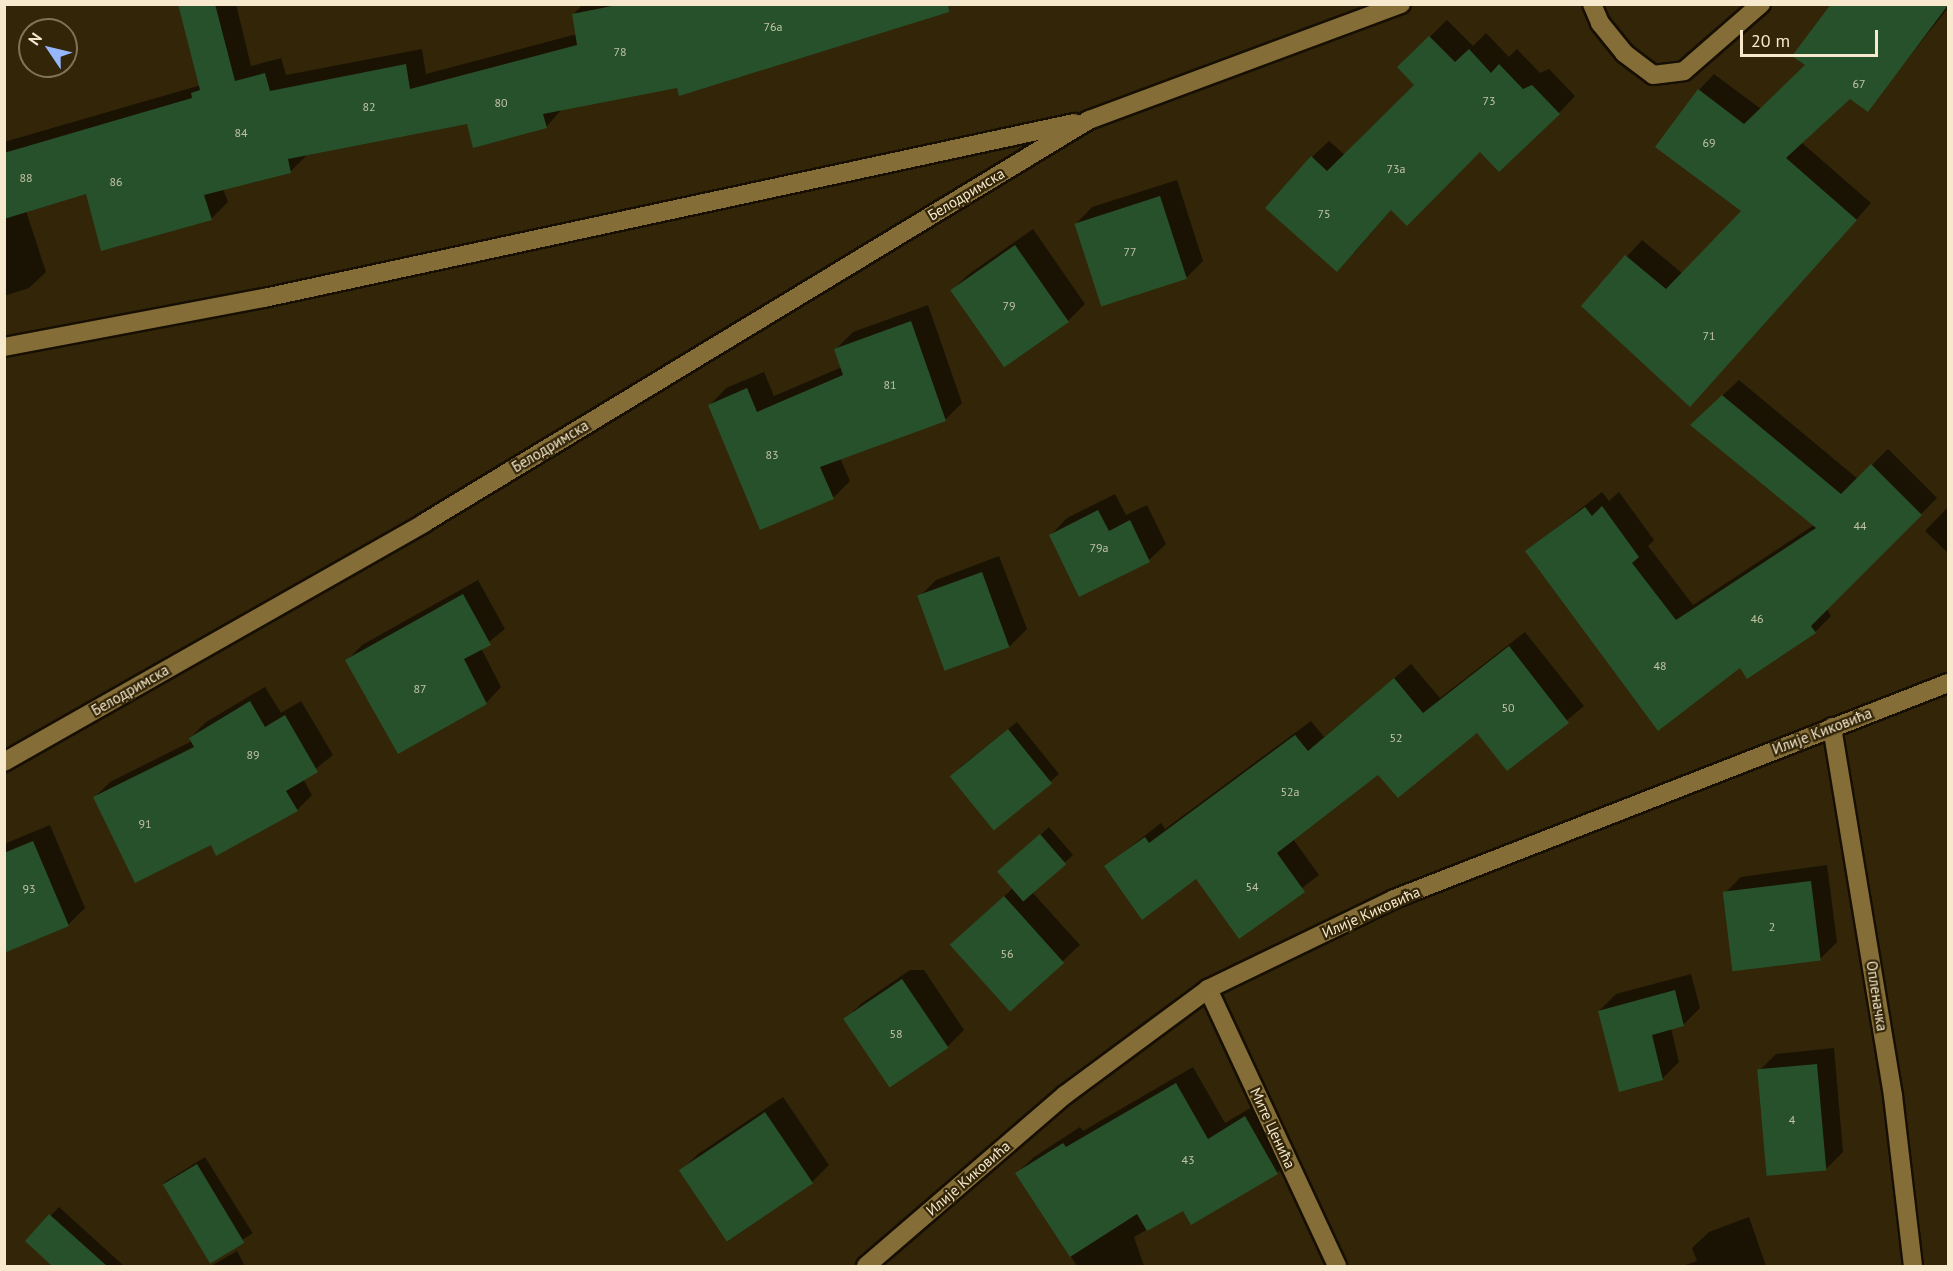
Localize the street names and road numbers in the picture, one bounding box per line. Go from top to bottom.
street label: Белодримска [924,164,1008,224]
street label: Белодримска [508,416,592,476]
street label: Белодримска [88,661,172,719]
street label: Илије Киковића [1770,704,1874,758]
street label: Илије Киковића [1319,882,1423,942]
street label: Опленачка [1863,960,1891,1032]
street label: Мите Ценића [1246,1085,1300,1171]
street label: Илије Киковића [922,1137,1014,1219]

